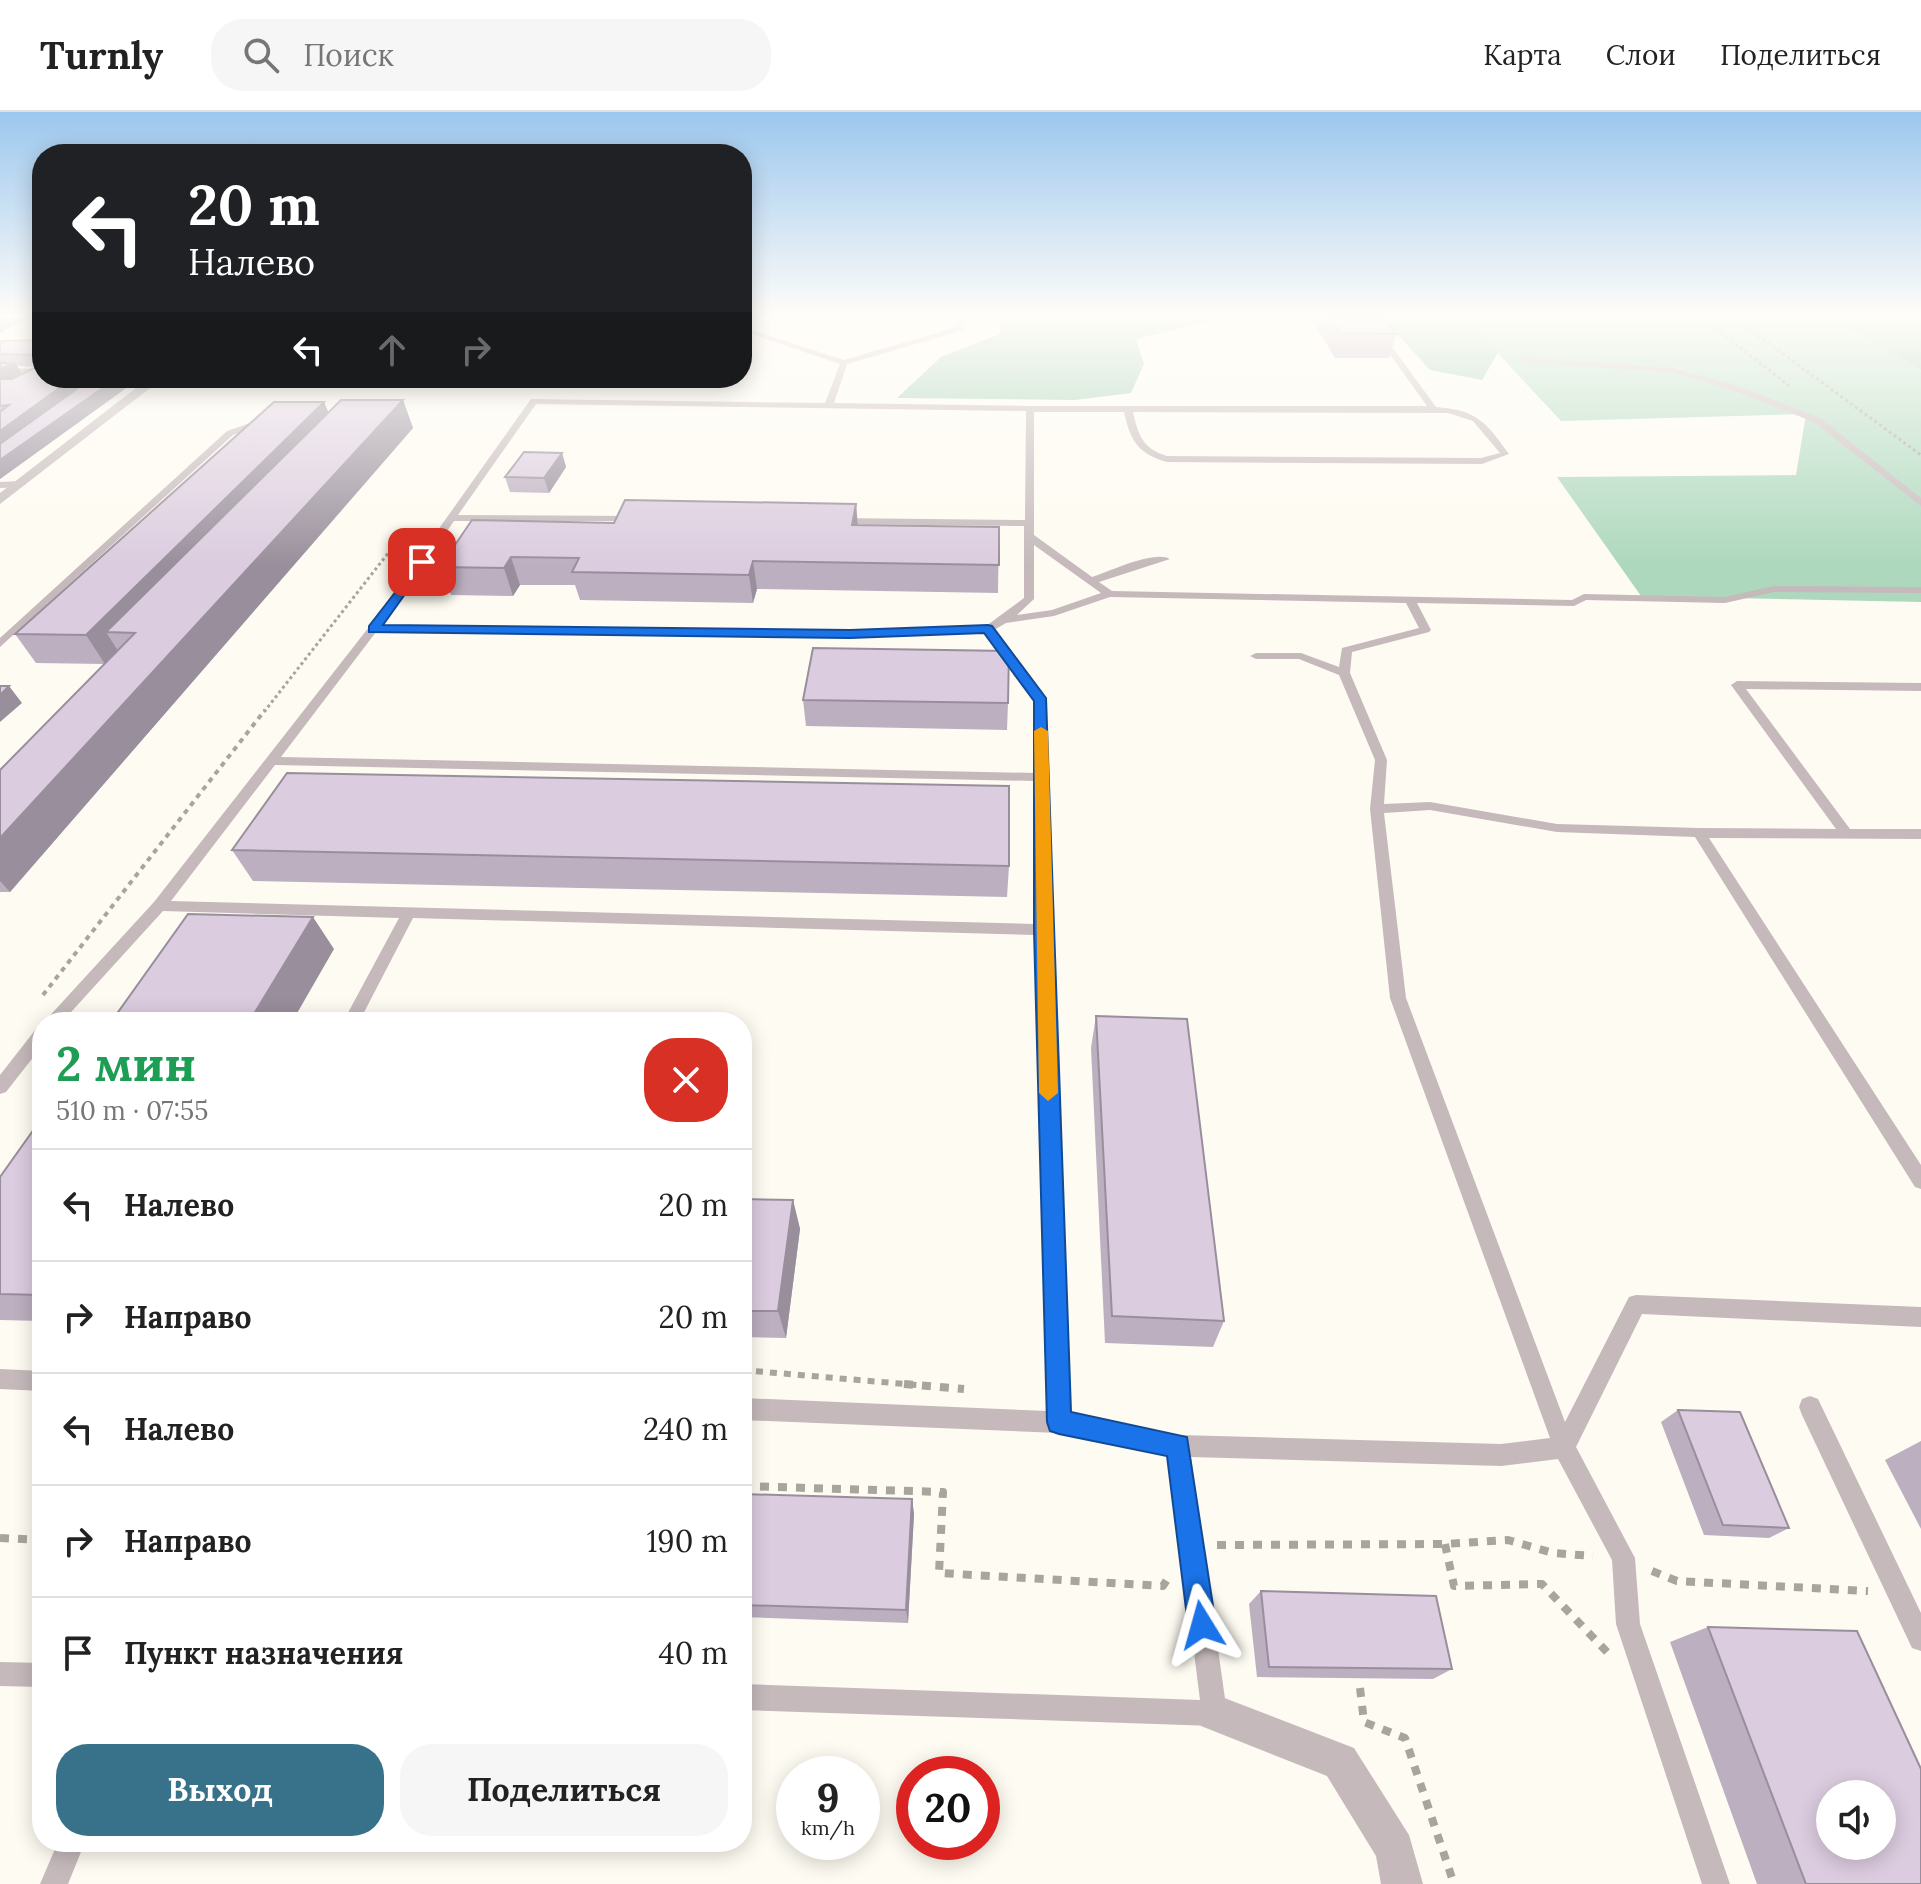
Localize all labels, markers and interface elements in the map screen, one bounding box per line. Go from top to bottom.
search box [211,19,771,91]
text: Turnly [40,31,163,79]
icon: search [239,33,283,77]
text: Поиск [303,36,394,74]
text: Карта [1483,37,1562,73]
text: Слои [1606,37,1676,73]
text: Поделиться [1720,37,1881,73]
text: 20 m [188,169,320,240]
icon: left [56,176,160,280]
text: Налево [188,239,315,285]
icon: left [286,328,330,372]
icon: ahead [370,328,414,372]
icon: right [454,328,498,372]
pin [388,528,456,596]
icon: arrive [400,540,444,584]
text: 2 мин [56,1033,196,1094]
button: close [644,1038,728,1122]
text: 510 m · 07:55 [56,1094,208,1127]
icon: left [56,1183,100,1227]
text: Налево [124,1186,234,1224]
text: 20 m [659,1186,728,1224]
icon: right [56,1295,100,1339]
text: Направо [124,1298,252,1336]
text: 20 m [659,1298,728,1336]
icon: left [56,1407,100,1451]
text: Налево [124,1410,234,1448]
text: 240 m [643,1410,728,1448]
icon: right [56,1519,100,1563]
text: Направо [124,1522,252,1560]
text: 190 m [646,1522,728,1560]
position arrow [1160,1583,1244,1667]
icon: arrive [56,1631,100,1675]
text: Пункт назначения [124,1634,403,1672]
text: 40 m [658,1634,728,1672]
button: Выход [56,1744,384,1836]
button: Поделиться [400,1744,728,1836]
speed limit sign: 20 [896,1756,1000,1860]
text: 9 [816,1772,840,1823]
map controls [1816,1780,1896,1860]
button: sound [1816,1780,1896,1860]
text: km/h [801,1815,855,1840]

